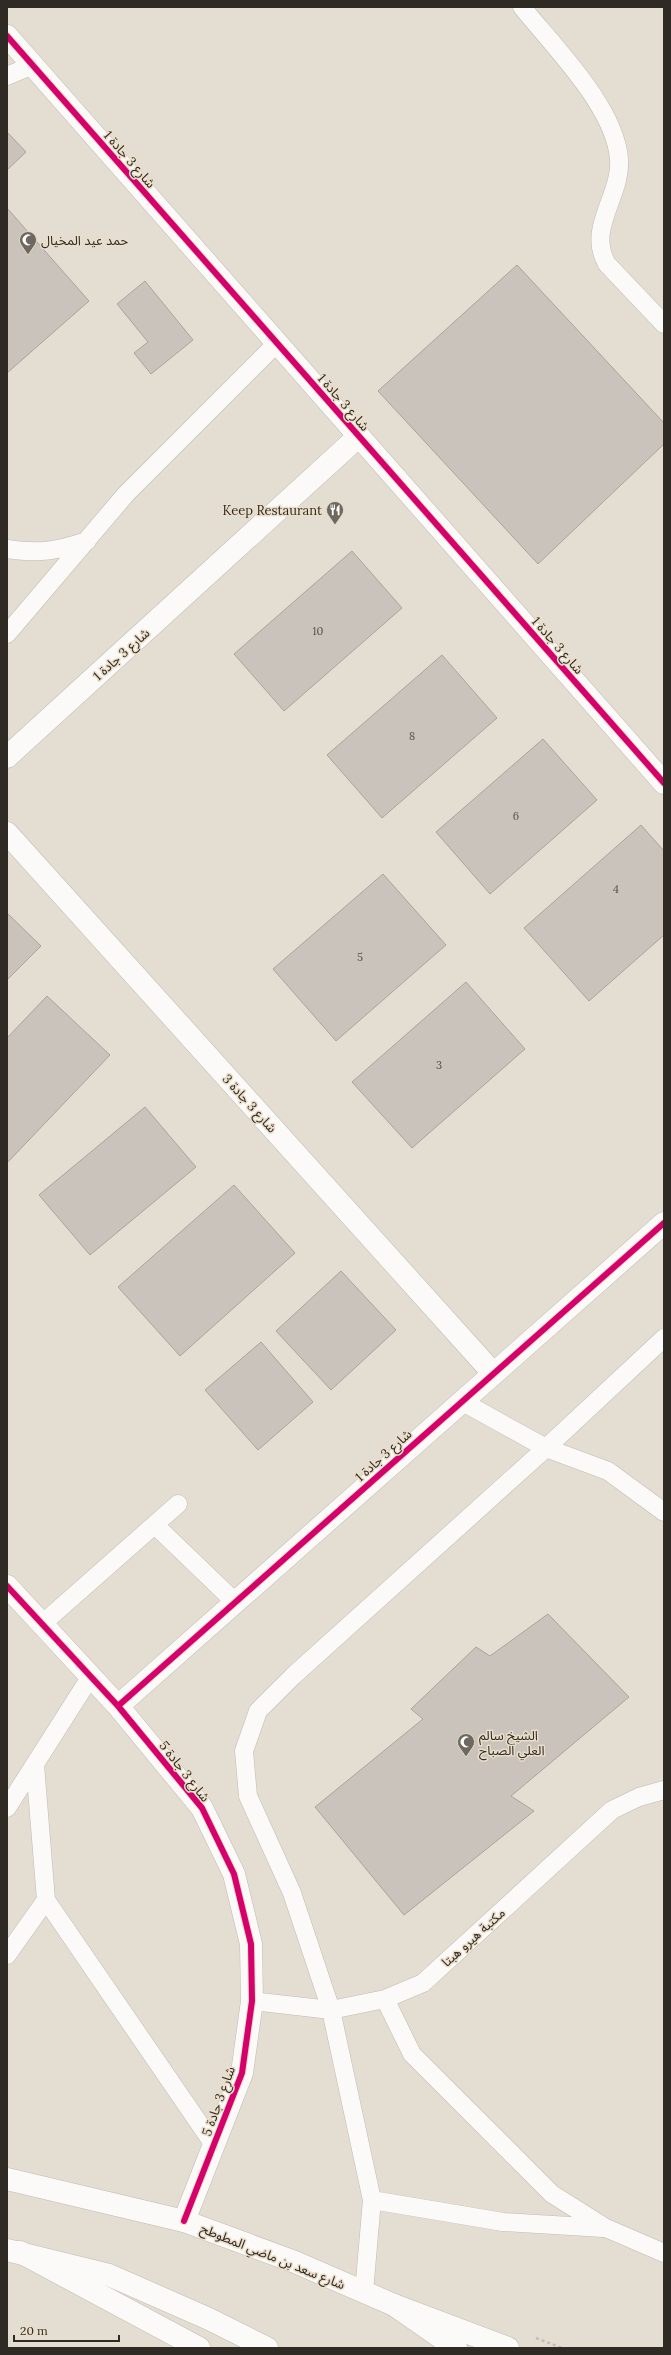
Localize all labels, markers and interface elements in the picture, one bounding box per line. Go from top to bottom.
street label: شارع 3 جادة 1 [99,127,159,193]
mosque icon: حمد عيد المخيال [18,230,38,255]
place label: حمد عيد المخيال [41,232,129,249]
street label: شارع 3 جادة 1 [313,370,373,436]
restaurant icon: Keep Restaurant [325,500,345,525]
place label: Keep Restaurant [222,502,322,519]
street label: شارع 3 جادة 1 [527,613,587,679]
street label: شارع 3 جادة 1 [89,624,155,686]
house number: 10 [313,624,324,638]
house number: 8 [409,729,415,743]
house number: 6 [513,809,519,823]
house number: 4 [613,882,619,896]
house number: 5 [357,950,363,964]
house number: 3 [436,1058,442,1072]
street label: شارع 3 جادة 3 [217,1071,280,1137]
street label: شارع 3 جادة 1 [351,1425,417,1487]
place label: الشيخ سالم العلي الصباح [479,1727,545,1761]
mosque icon: الشيخ سالم العلي الصباح [456,1732,476,1757]
street label: شارع 3 جادة 5 [154,1737,214,1806]
street label: مكتبة هيرو هبتا [438,1904,509,1970]
street label: شارع 3 جادة 5 [198,2064,241,2139]
street label: شارع سعد بن ماضي المطوطح [197,2220,348,2295]
scale bar [14,2317,119,2343]
text: 20 m [20,2323,48,2338]

